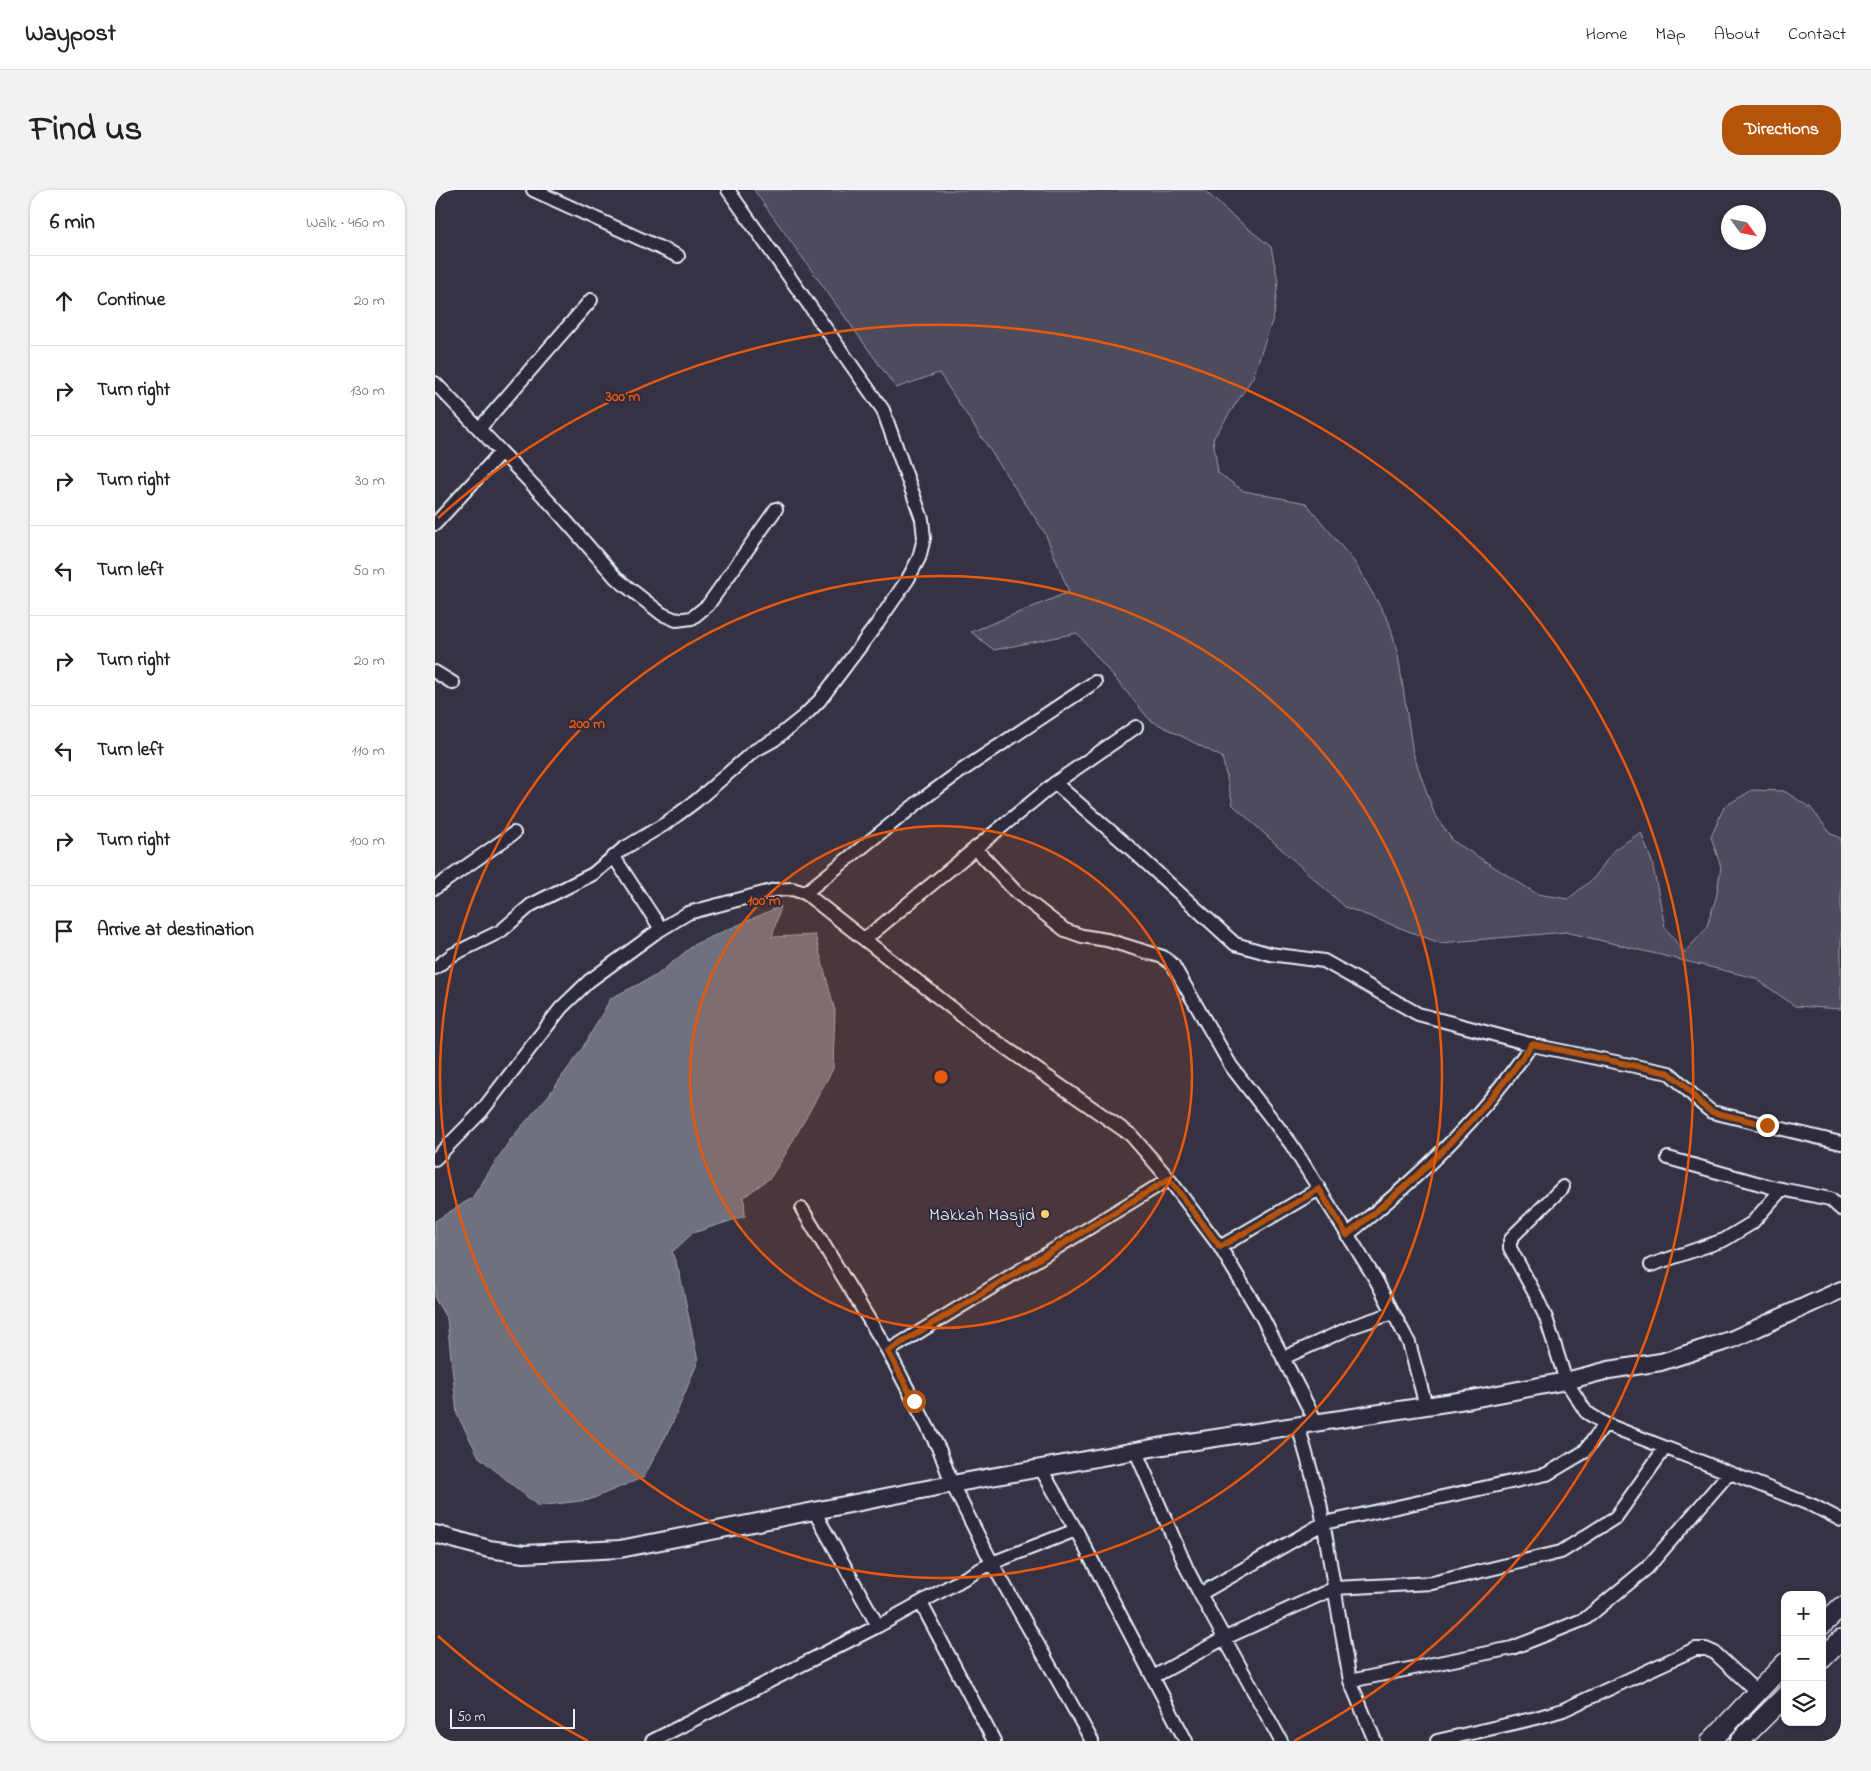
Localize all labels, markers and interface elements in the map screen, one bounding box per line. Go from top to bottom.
text: Waypost [25,17,116,52]
text: Home [1586,22,1627,48]
text: Map [1655,22,1686,48]
text: About [1714,22,1760,48]
text: Contact [1788,22,1846,48]
text: Find us [30,105,142,156]
button: Directions [1722,105,1841,155]
north arrow [1721,205,1766,250]
text: 6 min [50,208,95,238]
text: Walk · 460 m [306,211,385,235]
icon: ahead [50,287,78,315]
text: Continue [97,287,165,314]
text: 20 m [354,289,385,313]
icon: right [50,377,78,405]
text: Turn right [97,377,170,404]
text: 130 m [350,379,385,403]
text: 300 m [605,386,641,408]
icon: right [50,467,78,495]
text: Turn right [97,467,170,494]
text: 30 m [355,469,385,493]
icon: left [50,557,78,585]
text: Turn left [97,557,164,584]
text: 50 m [353,559,385,583]
icon: right [50,647,78,675]
text: Turn right [97,647,170,674]
text: 20 m [354,649,385,673]
text: 200 m [568,713,605,735]
icon: left [50,737,78,765]
text: Turn left [97,737,164,764]
text: 110 m [351,739,385,763]
icon: right [50,827,78,855]
text: Turn right [97,827,170,854]
text: 100 m [350,829,385,853]
text: 100 m [747,890,781,912]
icon: arrive [50,917,78,945]
text: Arrive at destination [97,917,254,944]
centre of rings [932,1068,950,1086]
route end [1756,1114,1779,1137]
place label: Makkah Masjid [929,1203,1035,1229]
marker: Makkah Masjid [1039,1208,1051,1220]
route start [903,1390,926,1413]
map controls [1781,1591,1826,1726]
button: + [1781,1591,1826,1636]
button: − [1781,1636,1826,1681]
button: layers [1781,1681,1826,1726]
scale bar [450,1706,575,1729]
text: 50 m [457,1707,485,1728]

